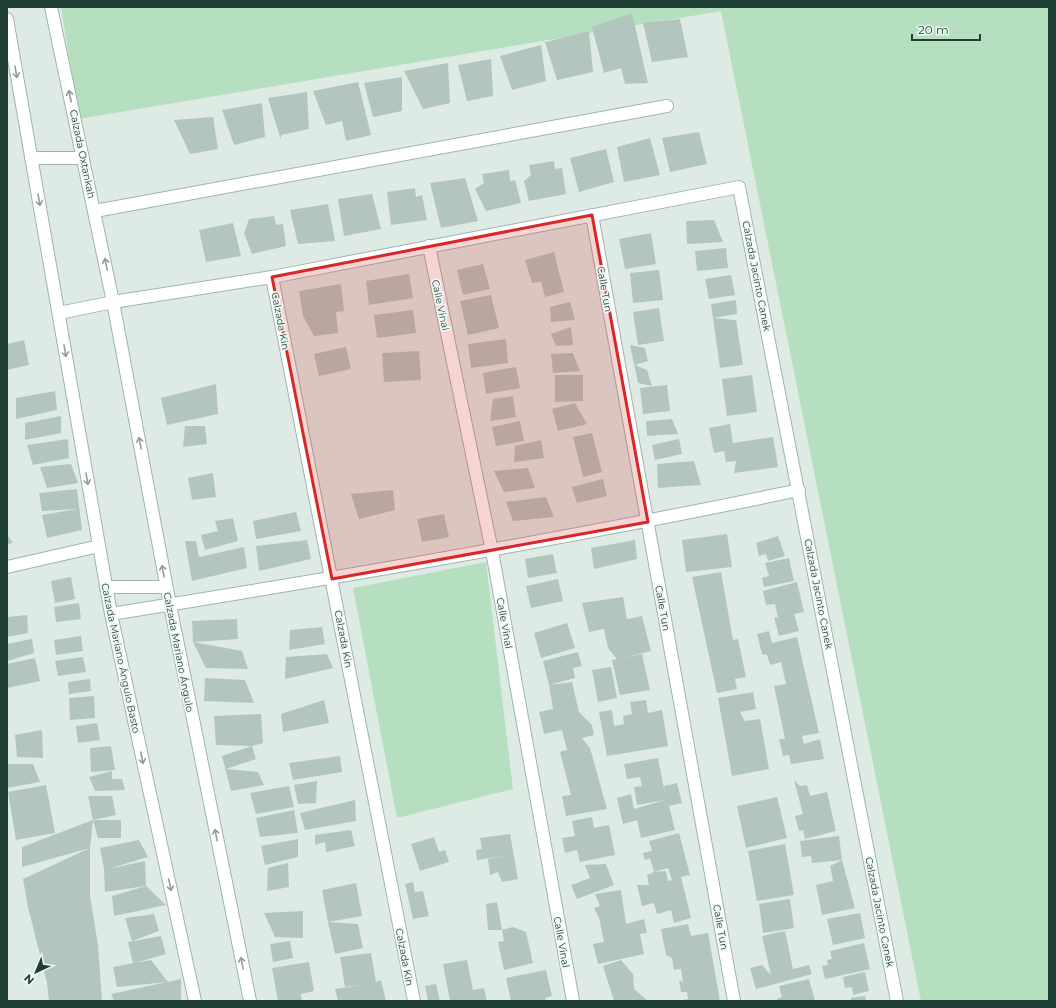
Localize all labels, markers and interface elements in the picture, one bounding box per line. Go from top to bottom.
scale bar [912,16,980,42]
text: 20 m [918,22,949,37]
one-way arrow [12,65,20,78]
one-way arrow [66,89,74,102]
street label: Calzada Oxtankah [67,108,98,200]
one-way arrow [35,193,43,206]
street label: Calzada Jacinto Canek [739,220,774,332]
one-way arrow [101,258,109,271]
street label: Calle Tun [594,265,615,313]
street label: Calle Vinal [429,278,452,332]
street label: Calzada Kin [269,291,292,351]
one-way arrow [62,344,70,357]
one-way arrow [135,437,143,450]
one-way arrow [84,472,92,485]
street label: Calzada Jacinto Canek [801,538,836,650]
one-way arrow [159,565,167,578]
street label: Calzada Mariano Ángulo Basto [98,582,143,734]
street label: Calle Tun [652,584,673,632]
street label: Calzada Mariano Ángulo [160,591,197,713]
street label: Calle Vinal [494,596,515,650]
street label: Calzada Kin [332,609,355,669]
one-way arrow [139,751,147,764]
one-way arrow [212,829,220,842]
street label: Calzada Jacinto Canek [862,856,897,968]
one-way arrow [166,878,174,891]
street label: Calle Tun [710,903,731,951]
street label: Calle Vinal [551,915,572,969]
street label: Calzada Kin [393,927,416,987]
north arrow [16,952,56,992]
one-way arrow [238,957,246,970]
text: N [21,971,37,987]

